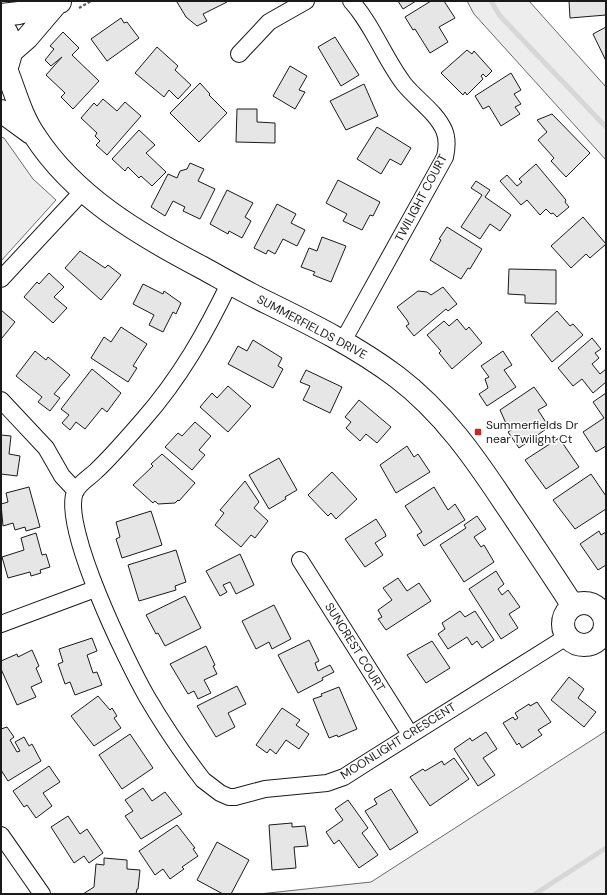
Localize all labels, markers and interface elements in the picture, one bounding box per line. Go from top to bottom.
street label: TWILIGHT COURT [391,151,451,245]
street label: SUMMERFIELDS DRIVE [254,291,370,363]
place label: Summerfields Dr near Twilight Ct [486,417,579,447]
marker: Summerfields Dr near Twilight Ct [473,427,483,437]
street label: SUNCREST COURT [321,600,389,695]
street label: MOONLIGHT CRESCENT [337,699,459,783]

